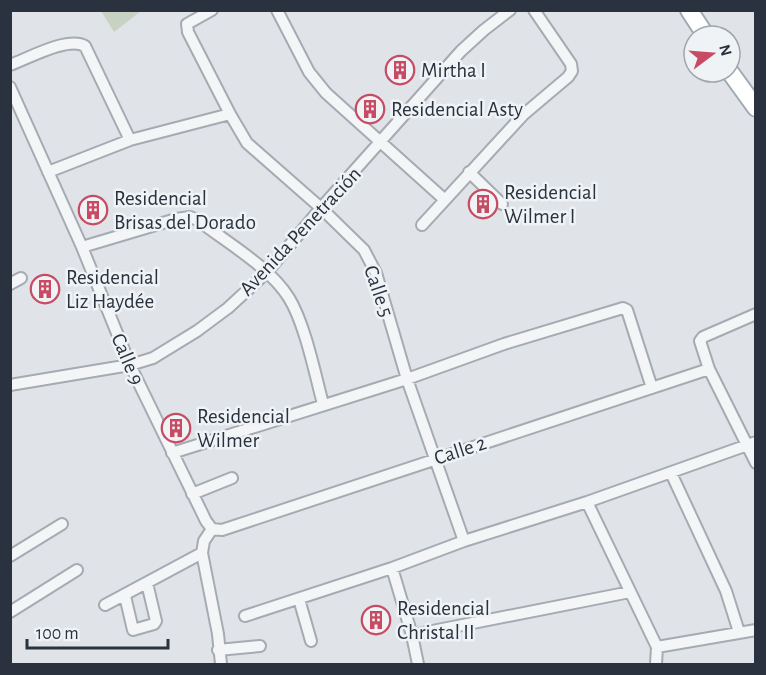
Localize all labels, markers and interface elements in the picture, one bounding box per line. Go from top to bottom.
north arrow [682,24,742,84]
text: N [716,43,735,58]
building icon: Mirtha I [384,54,416,86]
place label: Mirtha I [421,60,486,81]
building icon: Residencial Asty [354,93,386,125]
place label: Residencial Asty [391,99,523,120]
street label: Avenida Penetración [236,163,365,300]
place label: Residencial Wilmer I [504,182,597,227]
place label: Residencial Brisas del Dorado [114,188,256,233]
building icon: Residencial Wilmer I [467,188,499,220]
building icon: Residencial Brisas del Dorado [77,194,109,226]
street label: Calle 5 [360,263,397,320]
place label: Residencial Liz Haydée [66,267,159,312]
building icon: Residencial Liz Haydée [29,273,61,305]
street label: Calle 9 [107,330,148,388]
place label: Residencial Wilmer [197,406,290,451]
building icon: Residencial Wilmer [160,412,192,444]
street label: Calle 2 [431,432,489,469]
place label: Residencial Christal II [397,598,490,643]
building icon: Residencial Christal II [360,604,392,636]
scale bar [27,612,168,650]
text: 100 m [36,625,79,643]

